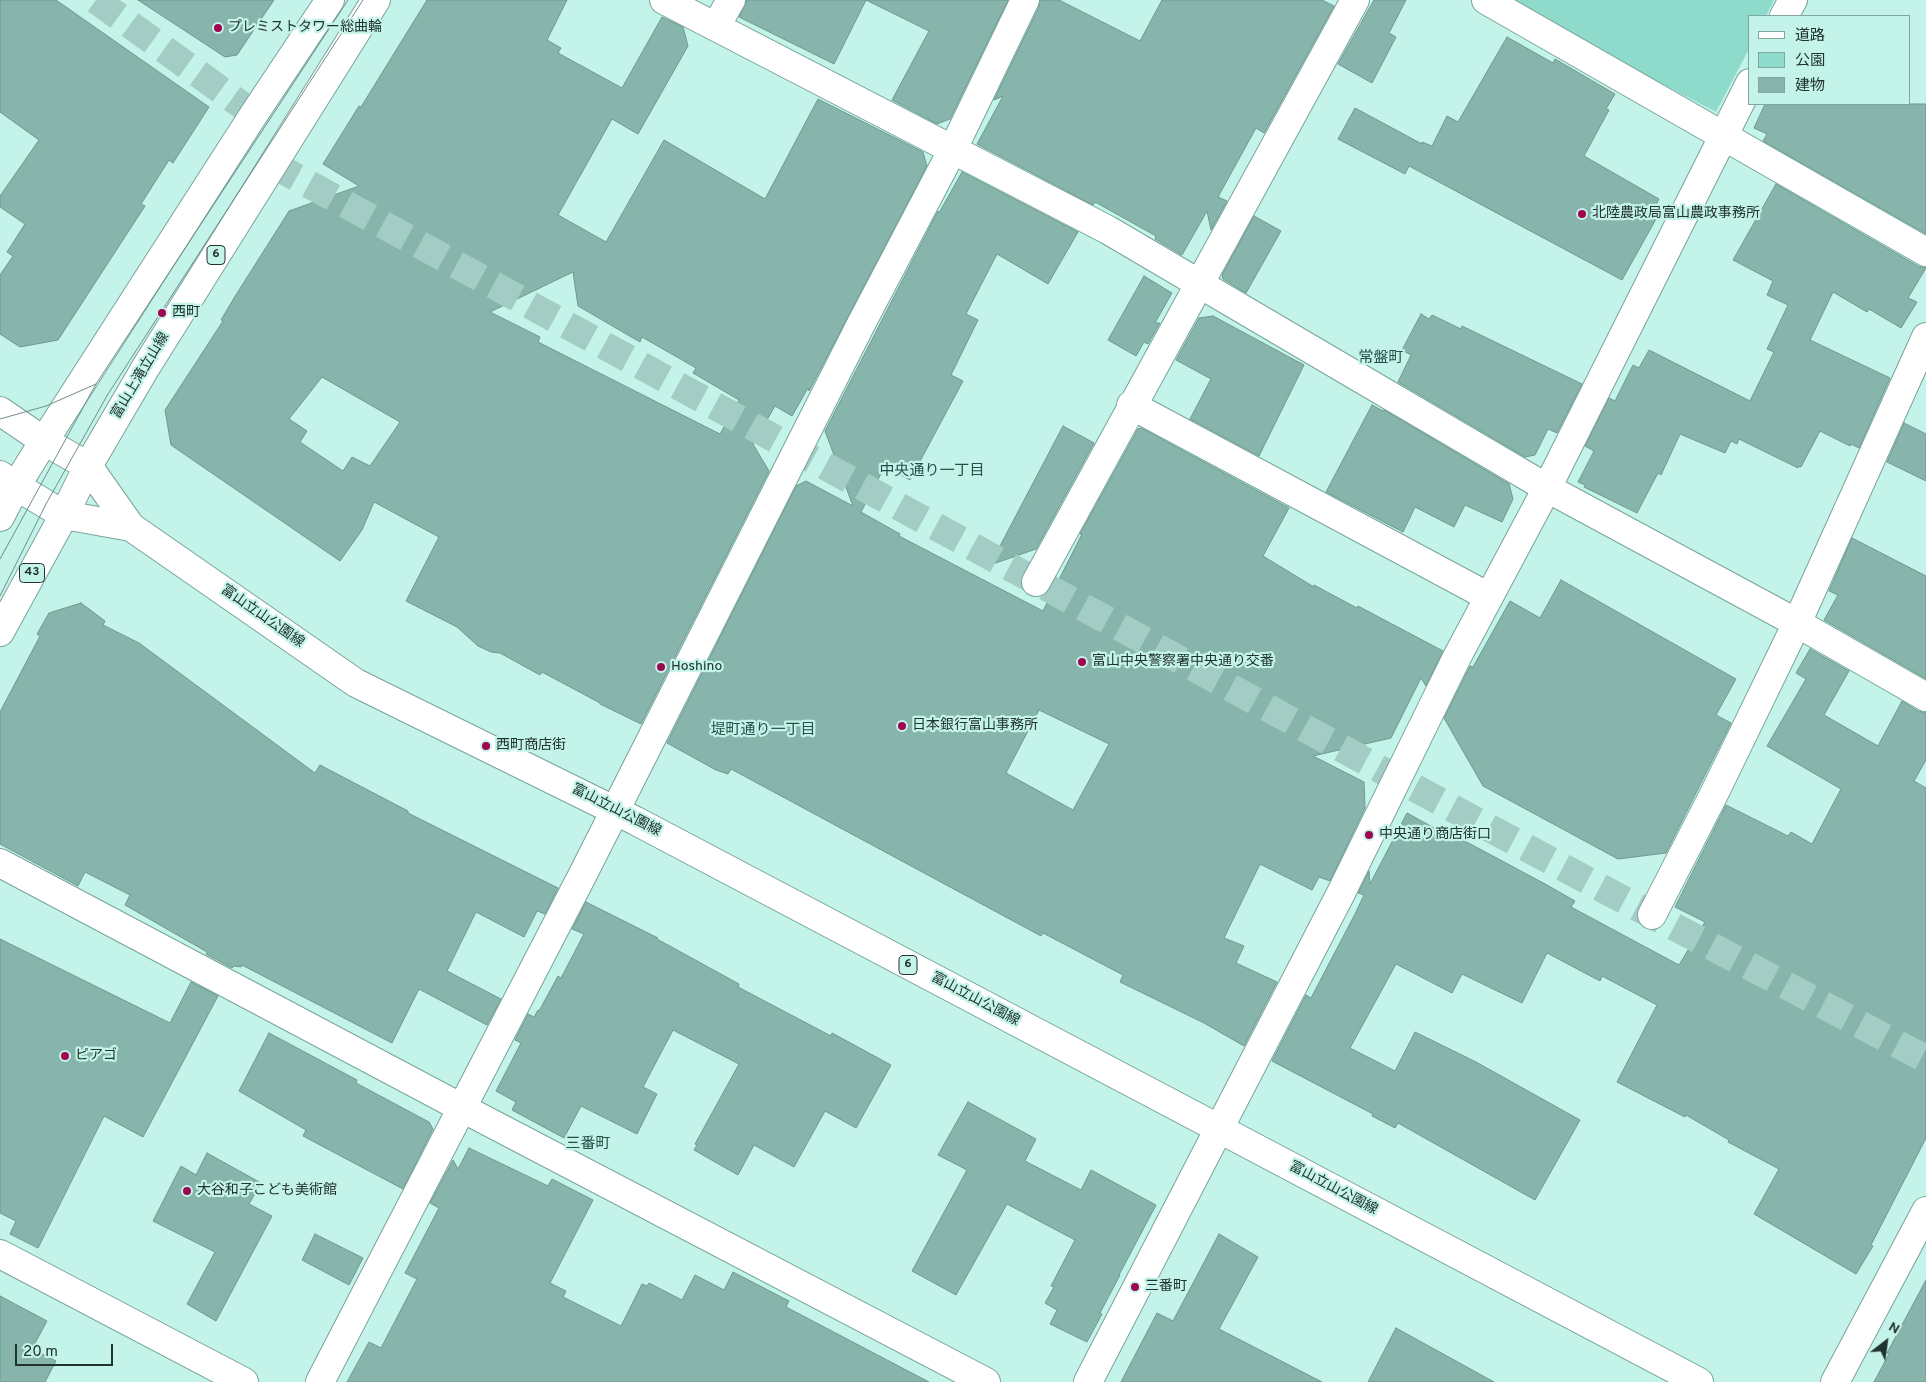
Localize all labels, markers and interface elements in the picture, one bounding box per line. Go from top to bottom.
legend [1748,15,1911,105]
place label: プレミストタワー総曲輪 [228,20,382,36]
marker: プレミストタワー総曲輪 [212,22,224,34]
text: 道路 [1795,27,1825,46]
text: 公園 [1795,52,1825,71]
text: 建物 [1795,77,1825,96]
place label: 北陸農政局富山農政事務所 [1592,206,1760,222]
marker: 北陸農政局富山農政事務所 [1576,208,1588,220]
road number: 6 [207,246,225,264]
place label: 西町 [172,305,200,321]
marker: 西町 [156,307,168,319]
street label: 富山上滝立山線 [109,330,173,422]
district label: 常盤町 [1359,350,1403,368]
district label: 中央通り一丁目 [880,463,984,481]
road number: 43 [20,564,44,582]
street label: 富山立山公園線 [217,582,307,652]
place label: 富山中央警察署中央通り交番 [1092,654,1274,670]
marker: 富山中央警察署中央通り交番 [1076,656,1088,668]
place label: Hoshino [671,659,722,675]
marker: Hoshino [655,661,667,673]
place label: 日本銀行富山事務所 [912,718,1038,734]
marker: 日本銀行富山事務所 [896,720,908,732]
district label: 堤町通り一丁目 [711,722,815,740]
place label: 西町商店街 [496,738,566,754]
marker: 西町商店街 [480,740,492,752]
street label: 富山立山公園線 [569,781,663,841]
place label: 中央通り商店街口 [1379,827,1491,843]
marker: 中央通り商店街口 [1363,829,1375,841]
road number: 6 [899,956,917,974]
street label: 富山立山公園線 [928,970,1022,1030]
place label: ピアゴ [75,1048,117,1064]
marker: ピアゴ [59,1050,71,1062]
district label: 三番町 [566,1136,610,1154]
street label: 富山立山公園線 [1286,1159,1380,1219]
place label: 大谷和子こども美術館 [197,1183,337,1199]
marker: 大谷和子こども美術館 [181,1185,193,1197]
place label: 三番町 [1145,1279,1187,1295]
marker: 三番町 [1129,1281,1141,1293]
north arrow [1861,1317,1911,1367]
text: N [1885,1319,1902,1338]
scale bar [18,1334,115,1366]
text: 20 m [23,1343,58,1362]

